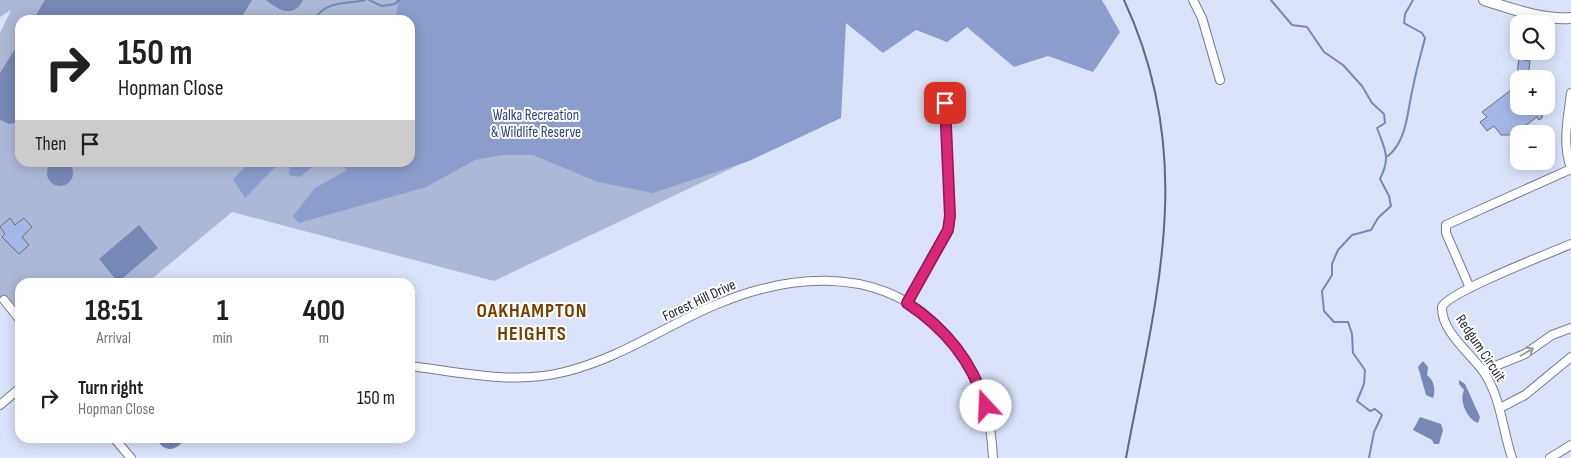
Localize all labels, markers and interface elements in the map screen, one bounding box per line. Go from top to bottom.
map controls [1510,15,1555,170]
button: search [1510,15,1555,60]
text: 150 m [118,32,192,75]
icon: right [35,35,100,100]
button: + [1510,70,1555,115]
text: Hopman Close [118,75,224,102]
pin [924,82,966,124]
icon: arrive [931,89,959,117]
park label: Walka Recreation & Wildlife Reserve [491,106,581,142]
button: − [1510,125,1555,170]
icon: arrive [76,130,104,158]
text: Then [35,133,66,156]
street label: Forest Hill Drive [660,275,739,326]
text: 18:51 [85,293,143,329]
text: 1 [217,293,228,329]
text: 400 [303,293,345,329]
district label: OAKHAMPTON HEIGHTS [477,299,587,346]
street label: Redgum Circuit [1451,311,1510,386]
text: Arrival [97,329,131,348]
text: min [212,329,233,348]
text: m [319,329,329,348]
one-way arrow [1520,346,1534,356]
text: Turn right [78,377,143,400]
position arrow [959,379,1011,431]
icon: right [35,384,63,412]
text: 150 m [357,387,395,410]
text: Hopman Close [78,400,155,419]

